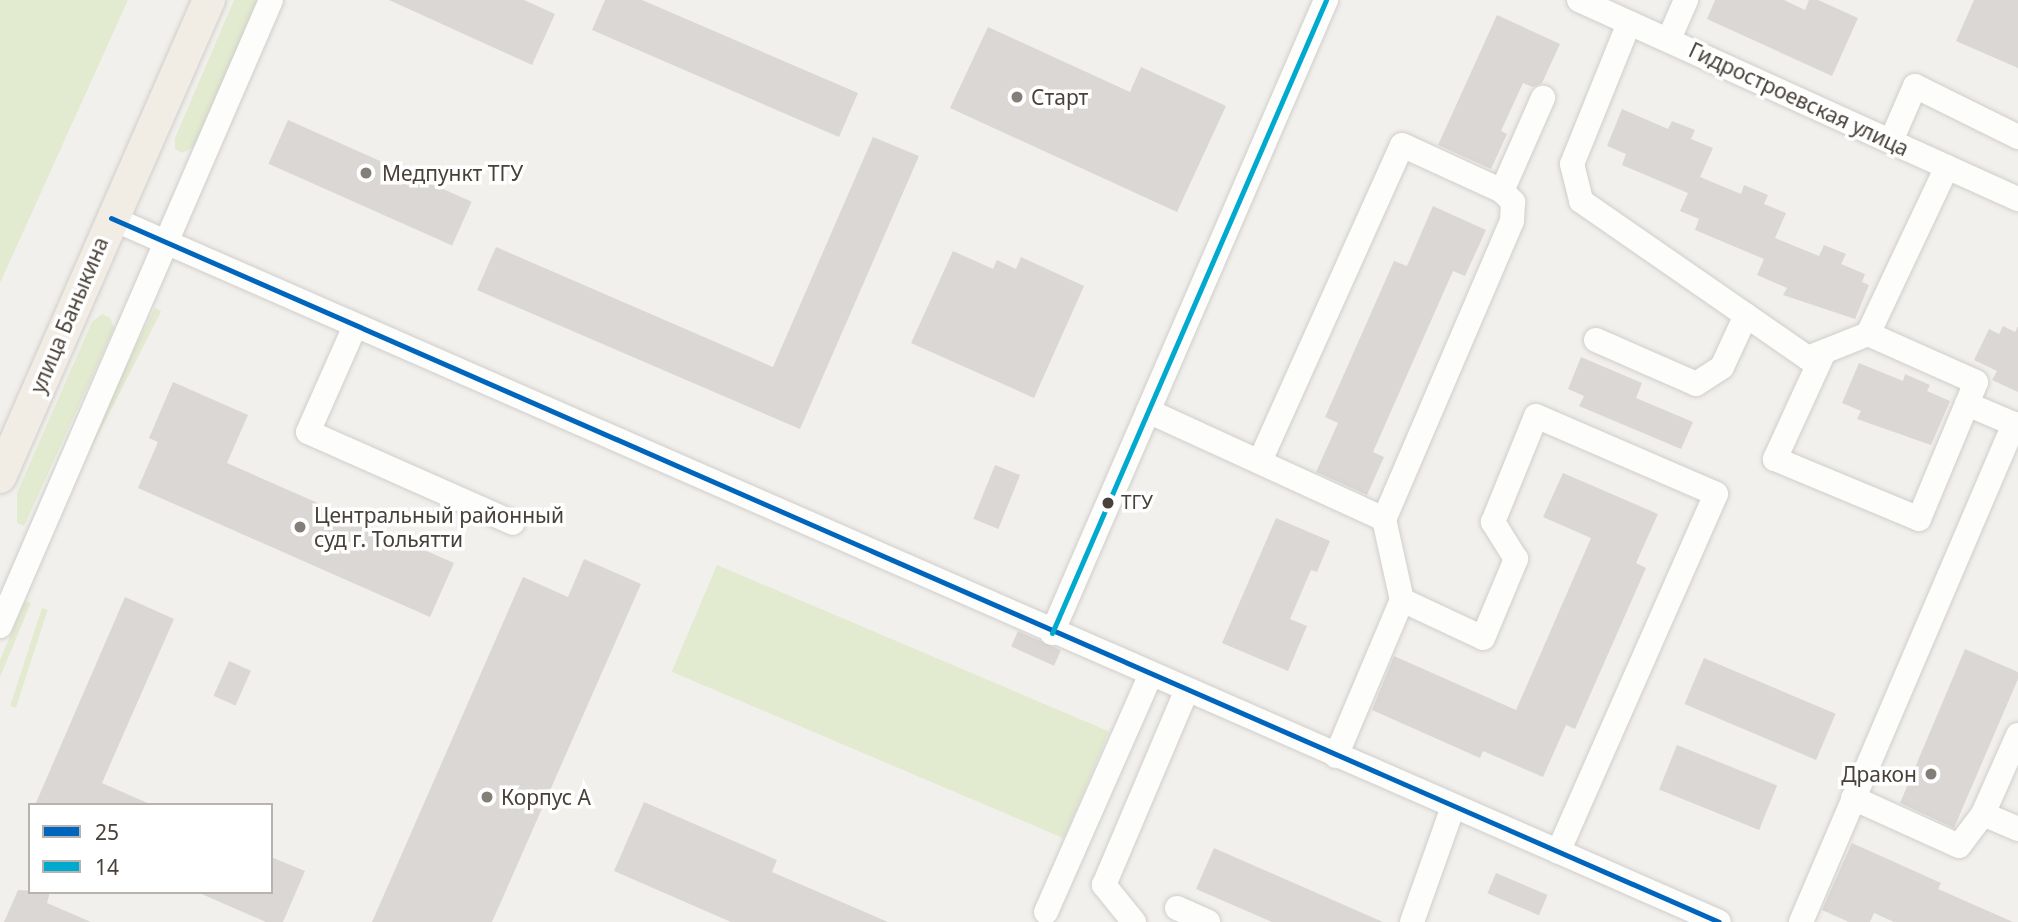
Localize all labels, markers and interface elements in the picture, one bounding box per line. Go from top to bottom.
street label: Гидростроевская улица [1685,37,1913,161]
place label: Старт [1031,84,1088,110]
marker: Старт [1009,89,1025,105]
place label: Медпункт ТГУ [382,160,523,186]
marker: Медпункт ТГУ [356,163,376,183]
street label: улица Баныкина [25,233,113,397]
place label: ТГУ [1121,492,1153,514]
marker: ТГУ [1101,496,1115,510]
place label: Центральный районный суд г. Тольятти [314,502,564,552]
marker: Центральный районный суд г. Тольятти [292,519,308,535]
place label: Дракон [1841,761,1917,787]
marker: Дракон [1923,766,1939,782]
place label: Корпус А [501,784,591,810]
marker: Корпус А [479,789,495,805]
legend [28,803,273,894]
text: 25 [95,818,119,846]
text: 14 [95,853,119,881]

